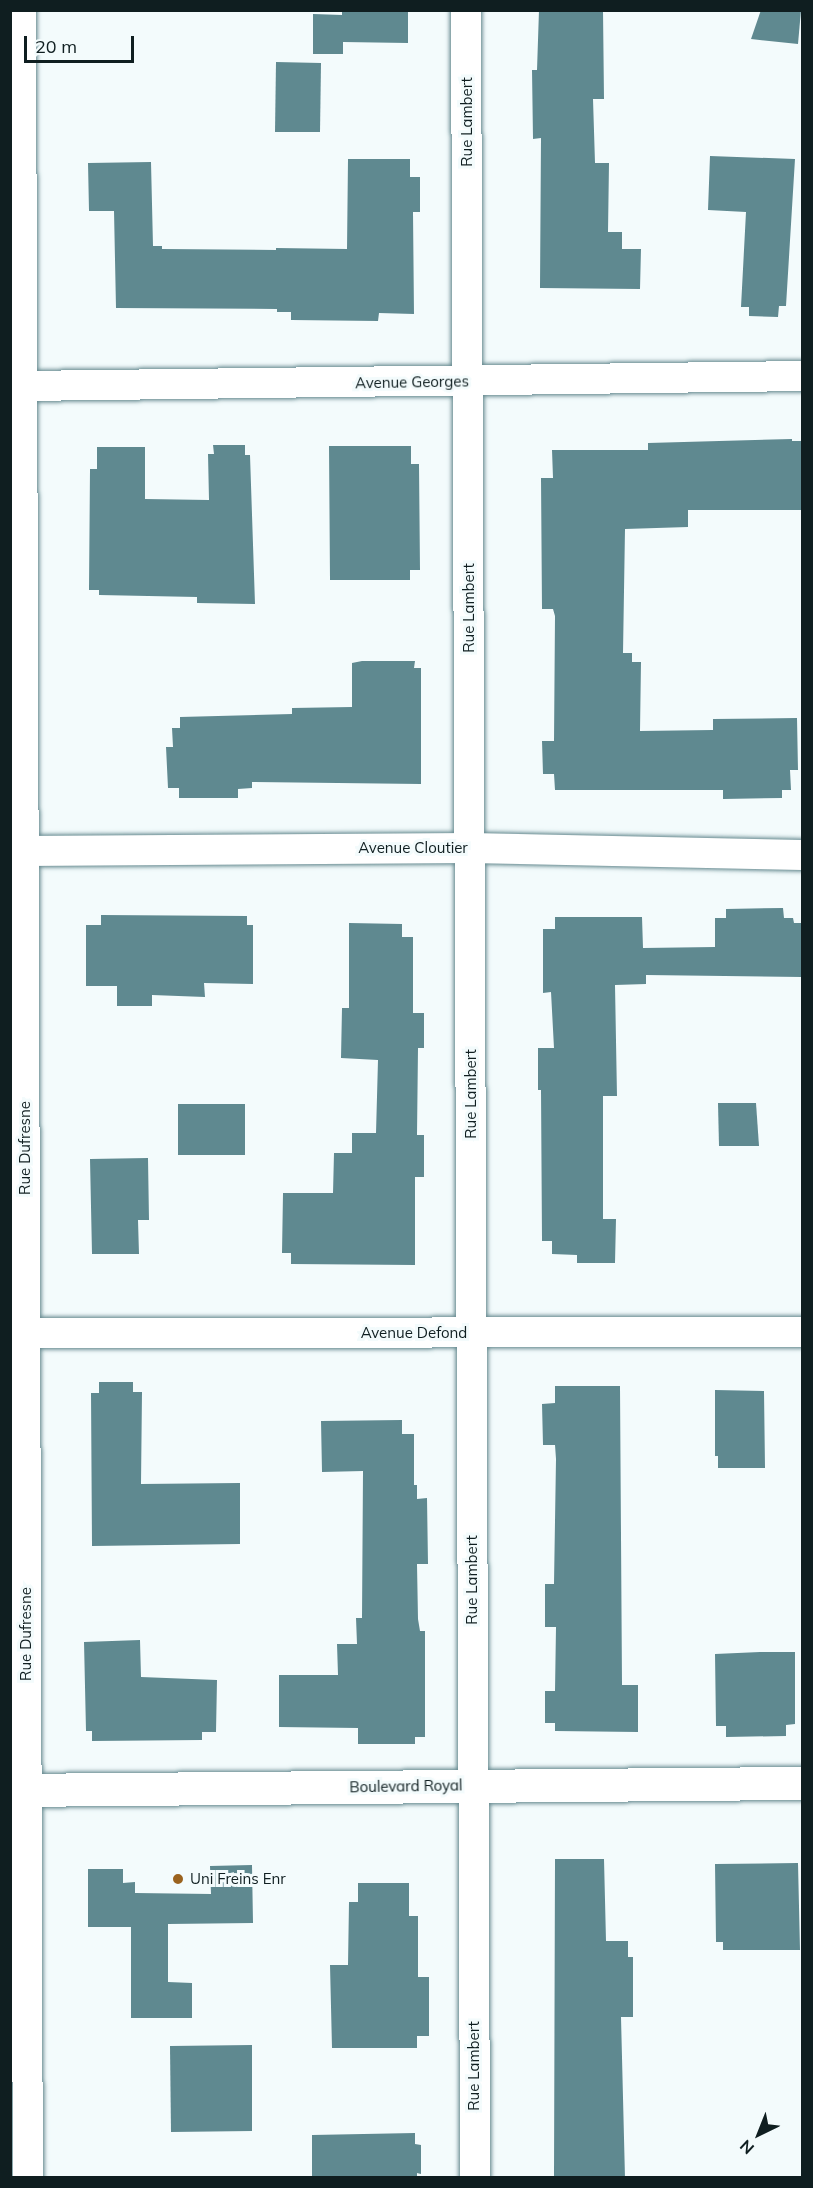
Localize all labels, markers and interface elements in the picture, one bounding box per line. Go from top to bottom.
scale bar [27,24,136,62]
text: 20 m [35,35,77,58]
street label: Rue Lambert [458,77,476,167]
street label: Avenue Georges [355,372,469,392]
street label: Rue Lambert [460,563,478,653]
street label: Avenue Cloutier [358,839,468,857]
street label: Rue Lambert [462,1049,480,1139]
street label: Rue Dufresne [16,1101,34,1195]
street label: Avenue Defond [361,1324,467,1342]
street label: Rue Lambert [463,1535,481,1625]
street label: Rue Dufresne [17,1587,35,1681]
street label: Boulevard Royal [349,1776,463,1796]
place label: Uni Freins Enr [190,1870,286,1888]
marker: Uni Freins Enr [171,1872,185,1886]
street label: Rue Lambert [465,2021,483,2111]
north arrow [729,2104,789,2164]
text: N [735,2136,758,2159]

